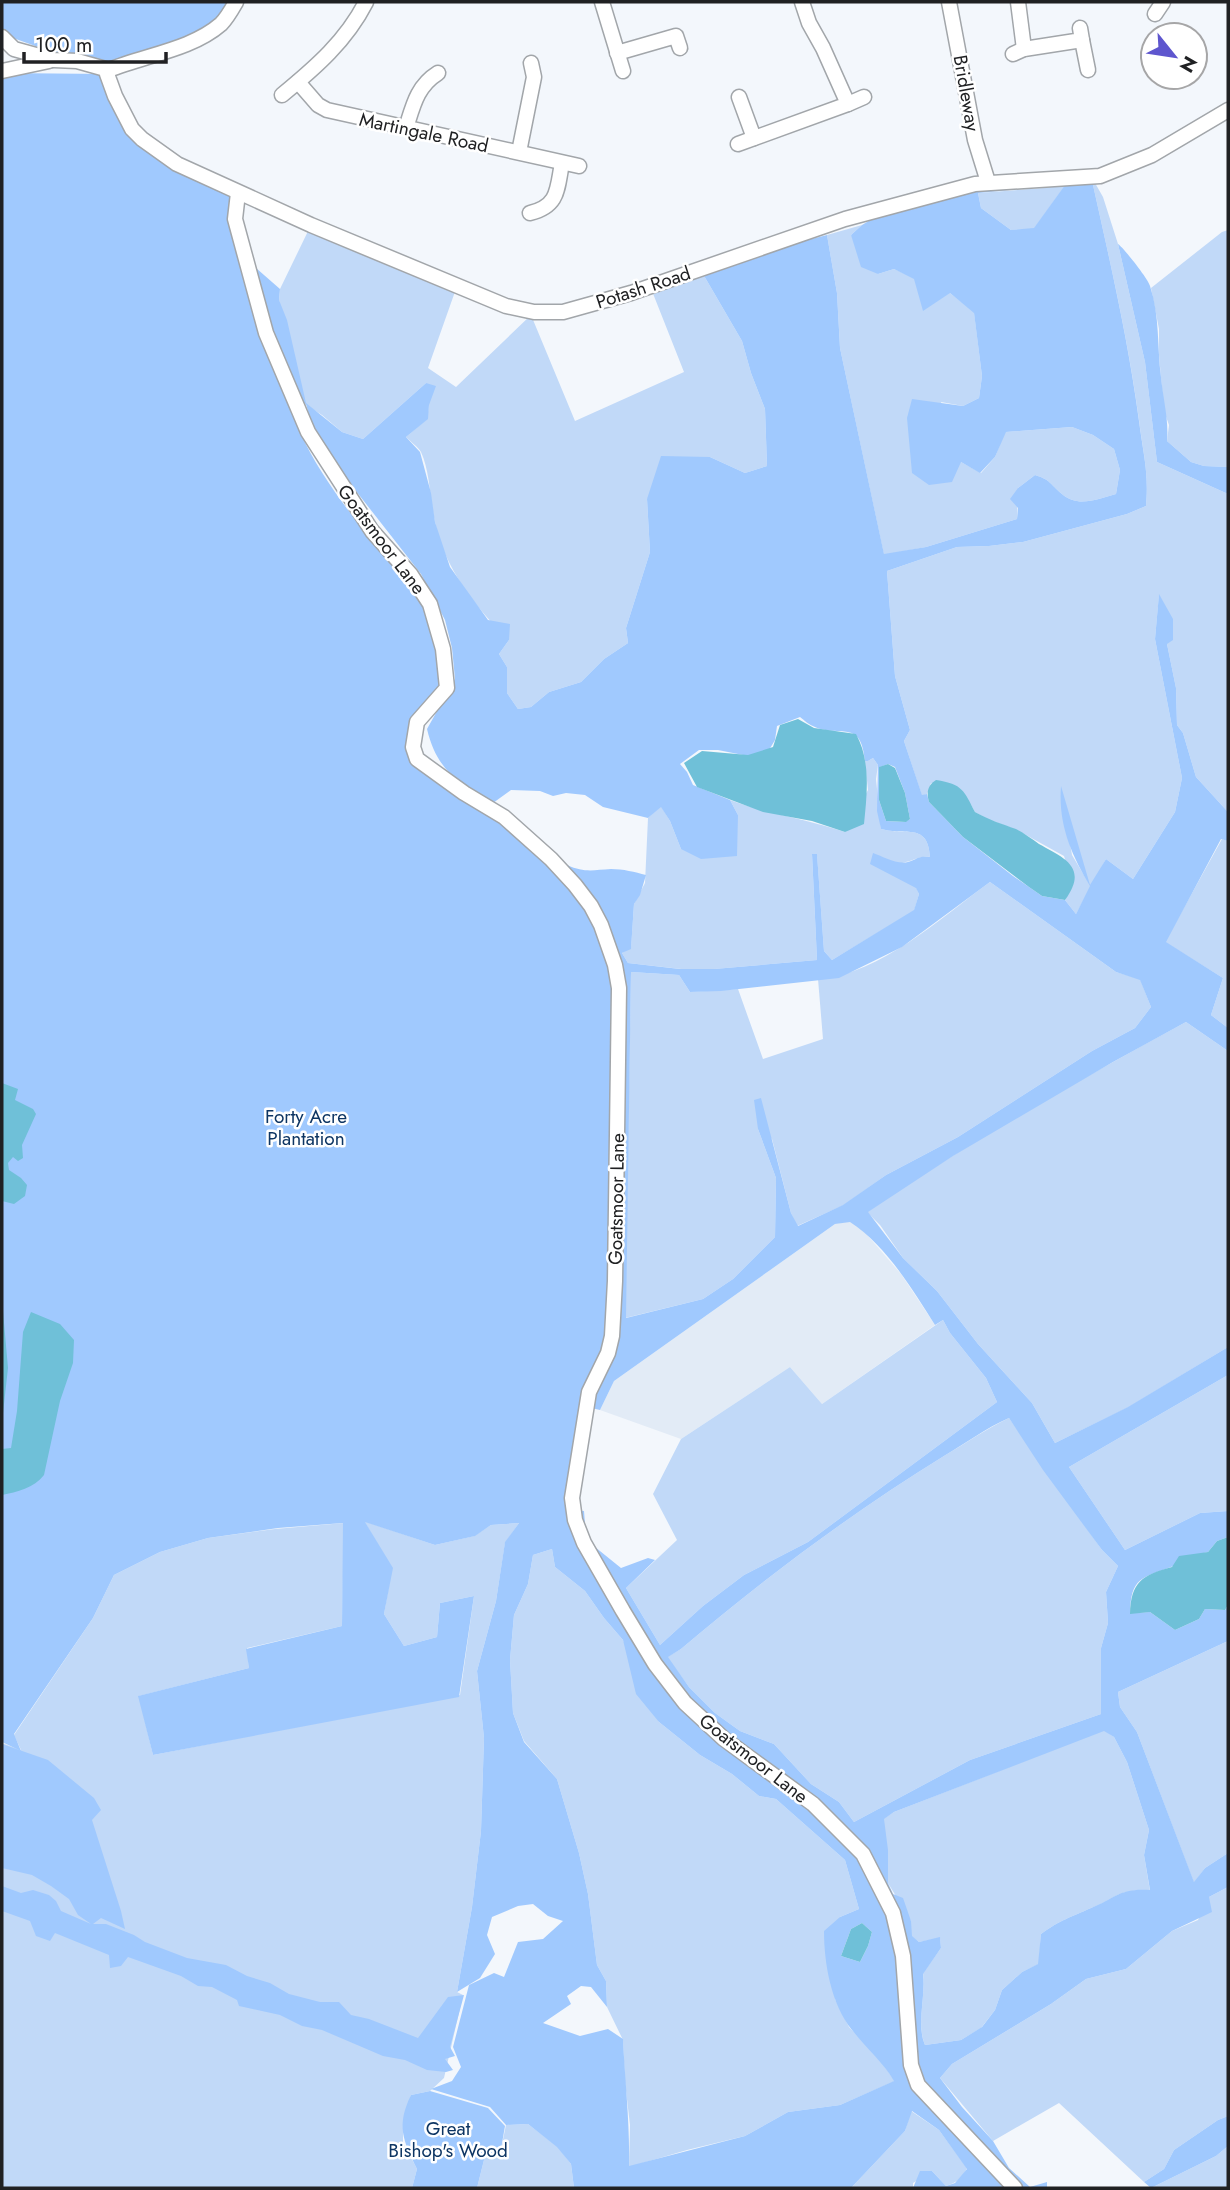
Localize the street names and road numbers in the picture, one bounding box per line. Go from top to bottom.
street label: Bridleway [947,53,987,134]
street label: Martingale Road [357,106,491,159]
street label: Potash Road [592,259,694,315]
street label: Goatsmoor Lane [331,479,432,600]
street label: Goatsmoor Lane [602,1133,631,1265]
street label: Goatsmoor Lane [693,1707,814,1810]

